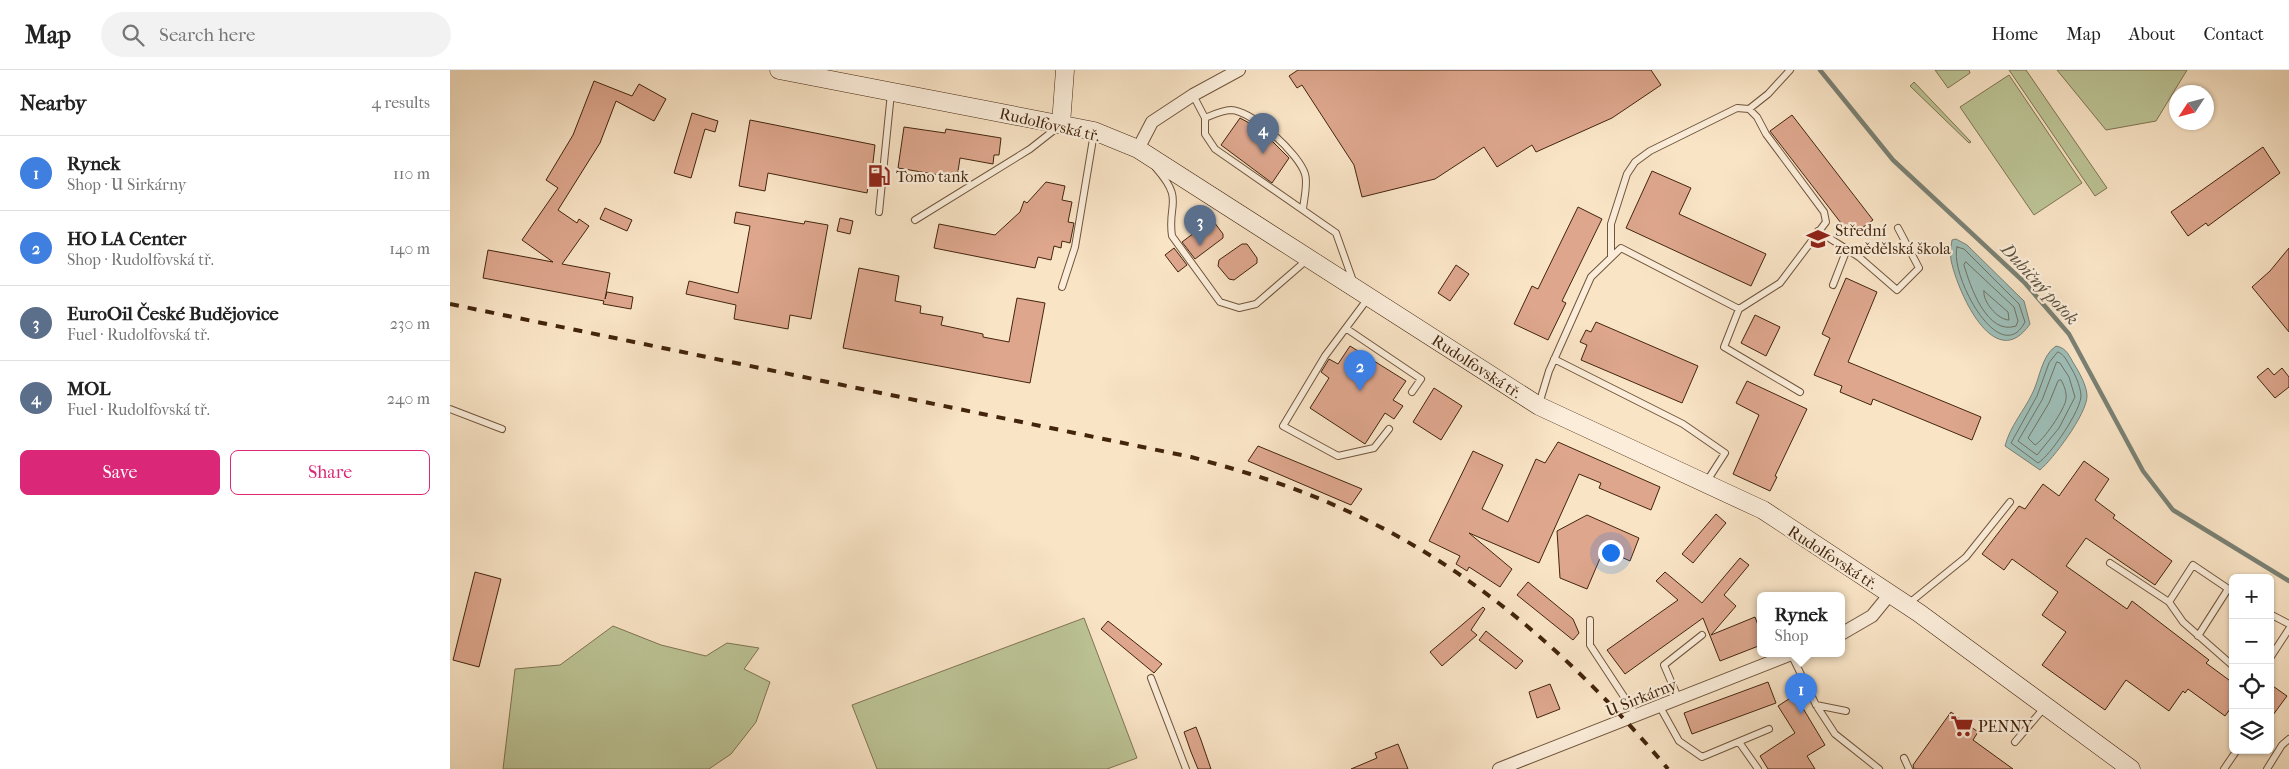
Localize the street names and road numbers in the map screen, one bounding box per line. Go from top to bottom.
street label: Rudolfovská tř. [998,104,1102,145]
street label: Rudolfovská tř. [1428,330,1525,402]
street label: Rudolfovská tř. [1784,521,1881,593]
street label: U Sirkárny [1603,674,1680,720]

